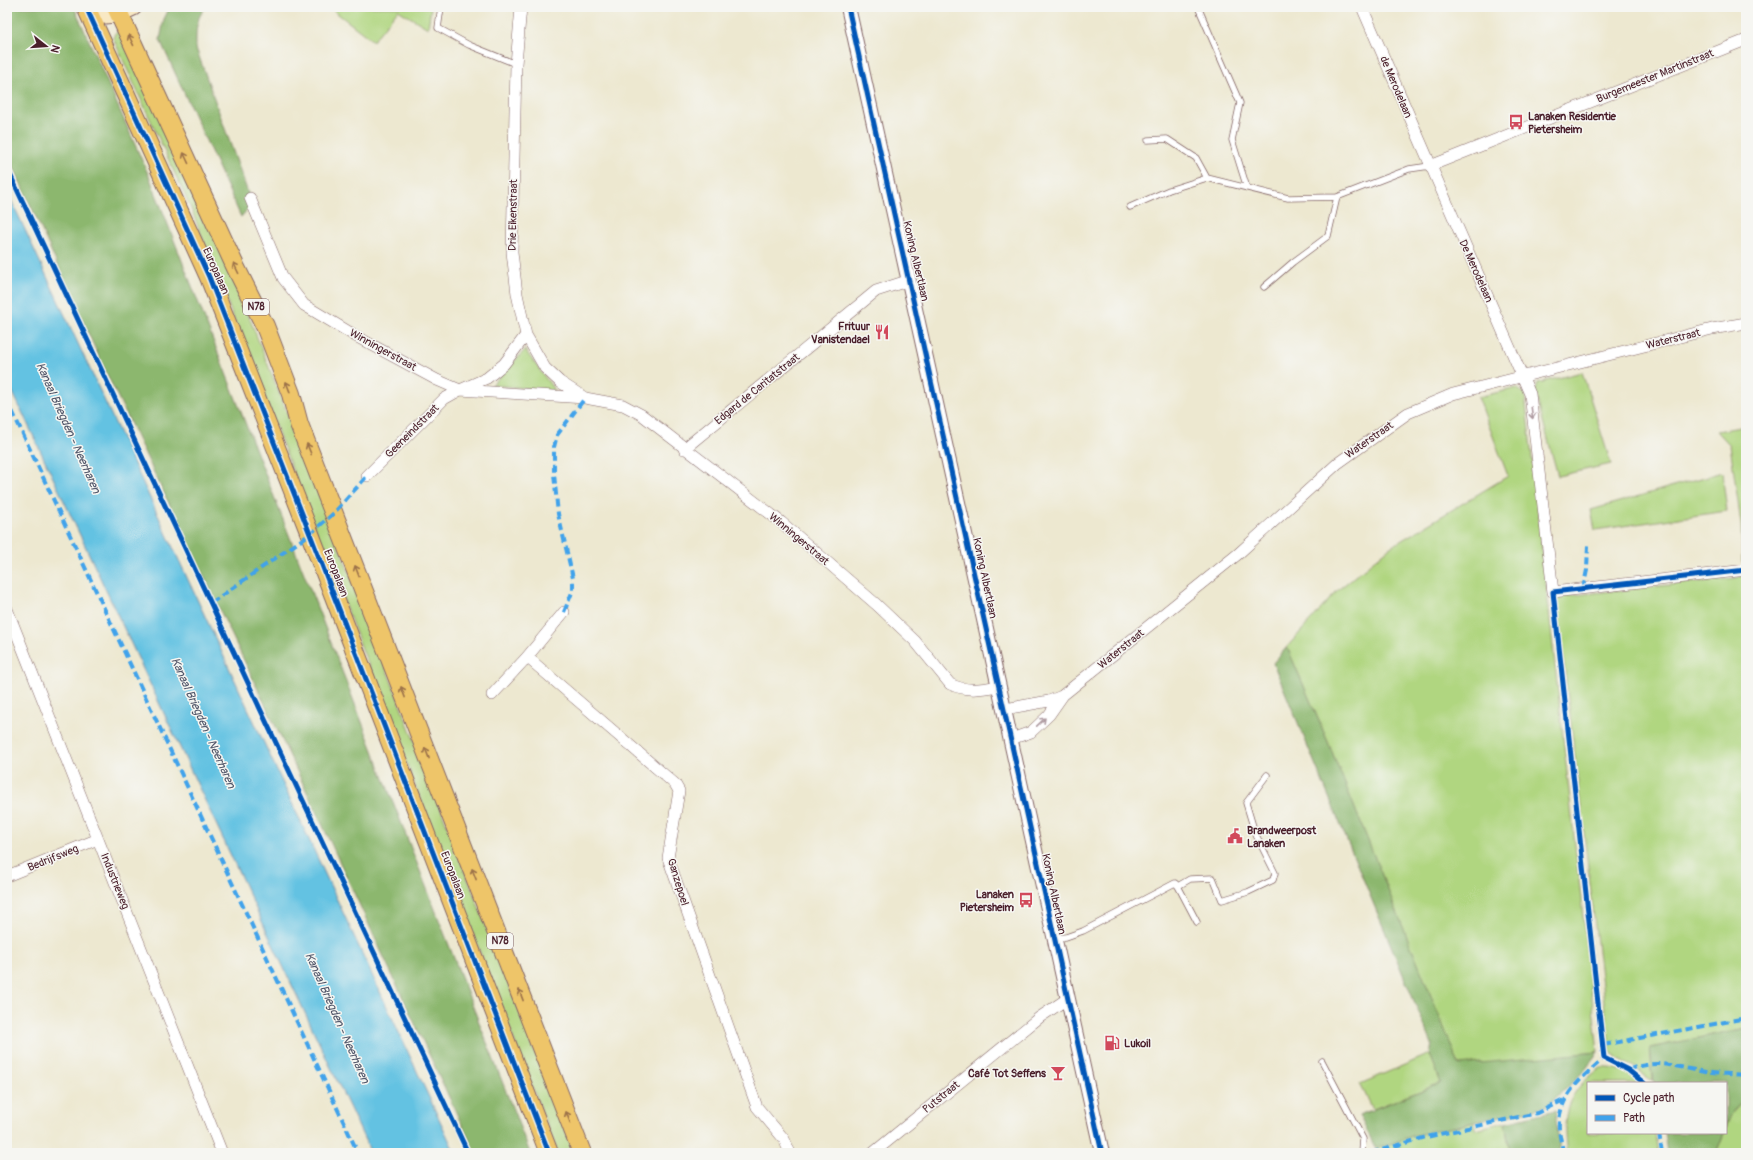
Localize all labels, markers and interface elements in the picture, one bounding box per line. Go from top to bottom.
north arrow [26,26,66,66]
one-way arrow [127,34,134,46]
text: N [48,43,62,55]
street label: Burgemeester Martinstraat [1595,46,1716,105]
street label: de Merodelaan [1377,54,1415,120]
place label: Lanaken Residentie Pietersheim [1528,110,1617,136]
bus stop icon: Lanaken Residentie Pietersheim [1507,113,1525,131]
one-way arrow [182,152,189,164]
street label: Drie Eikenstraat [506,178,520,251]
street label: Koning Albertlaan [900,219,932,303]
street label: De Merodelaan [1456,238,1496,304]
street label: Europalaan [200,246,232,296]
one-way arrow [232,262,239,274]
road number: N78 [243,299,269,315]
place label: Frituur Vanistendael [811,320,871,346]
restaurant icon: Frituur Vanistendael [873,323,891,341]
street label: Winningerstraat [347,326,419,374]
street label: Waterstraat [1644,326,1702,352]
street label: Edgard de Caritatstraat [712,350,803,427]
water label: Kanaal Briegden - Neerharen [32,360,104,497]
one-way arrow [284,381,292,393]
street label: Geeneindstraat [382,401,442,461]
one-way arrow [1528,406,1536,419]
street label: Waterstraat [1343,418,1396,461]
one-way arrow [305,444,313,456]
street label: Winningerstraat [766,510,832,568]
street label: Koning Albertlaan [970,536,1000,620]
street label: Europalaan [321,547,351,599]
one-way arrow [352,565,360,577]
street label: Waterstraat [1095,626,1147,672]
water label: Kanaal Briegden - Neerharen [167,655,239,792]
one-way arrow [399,686,407,698]
one-way arrow [1036,718,1046,727]
one-way arrow [422,748,430,760]
place label: Brandweerpost Lanaken [1247,824,1317,850]
public building icon: Brandweerpost Lanaken [1226,827,1244,845]
street label: Bedrijfsweg [26,842,81,874]
street label: Europalaan [438,849,468,901]
street label: Industrieweg [98,851,132,911]
street label: Koning Albertlaan [1039,852,1069,936]
street label: Ganzepoel [665,857,691,907]
one-way arrow [469,869,477,881]
place label: Lanaken Pietersheim [960,888,1014,914]
bus stop icon: Lanaken Pietersheim [1017,891,1035,909]
road number: N78 [487,933,513,949]
water label: Kanaal Briegden - Neerharen [301,950,373,1087]
one-way arrow [517,990,524,1002]
fuel station icon: Lukoil [1103,1034,1121,1052]
place label: Lukoil [1124,1037,1151,1050]
bar icon: Café Tot Seffens [1049,1064,1067,1082]
place label: Café Tot Seffens [968,1067,1046,1080]
street label: Putstraat [920,1078,962,1116]
legend [1587,1082,1727,1134]
text: Cycle path [1623,1091,1675,1106]
one-way arrow [564,1111,572,1123]
text: Path [1623,1111,1645,1126]

